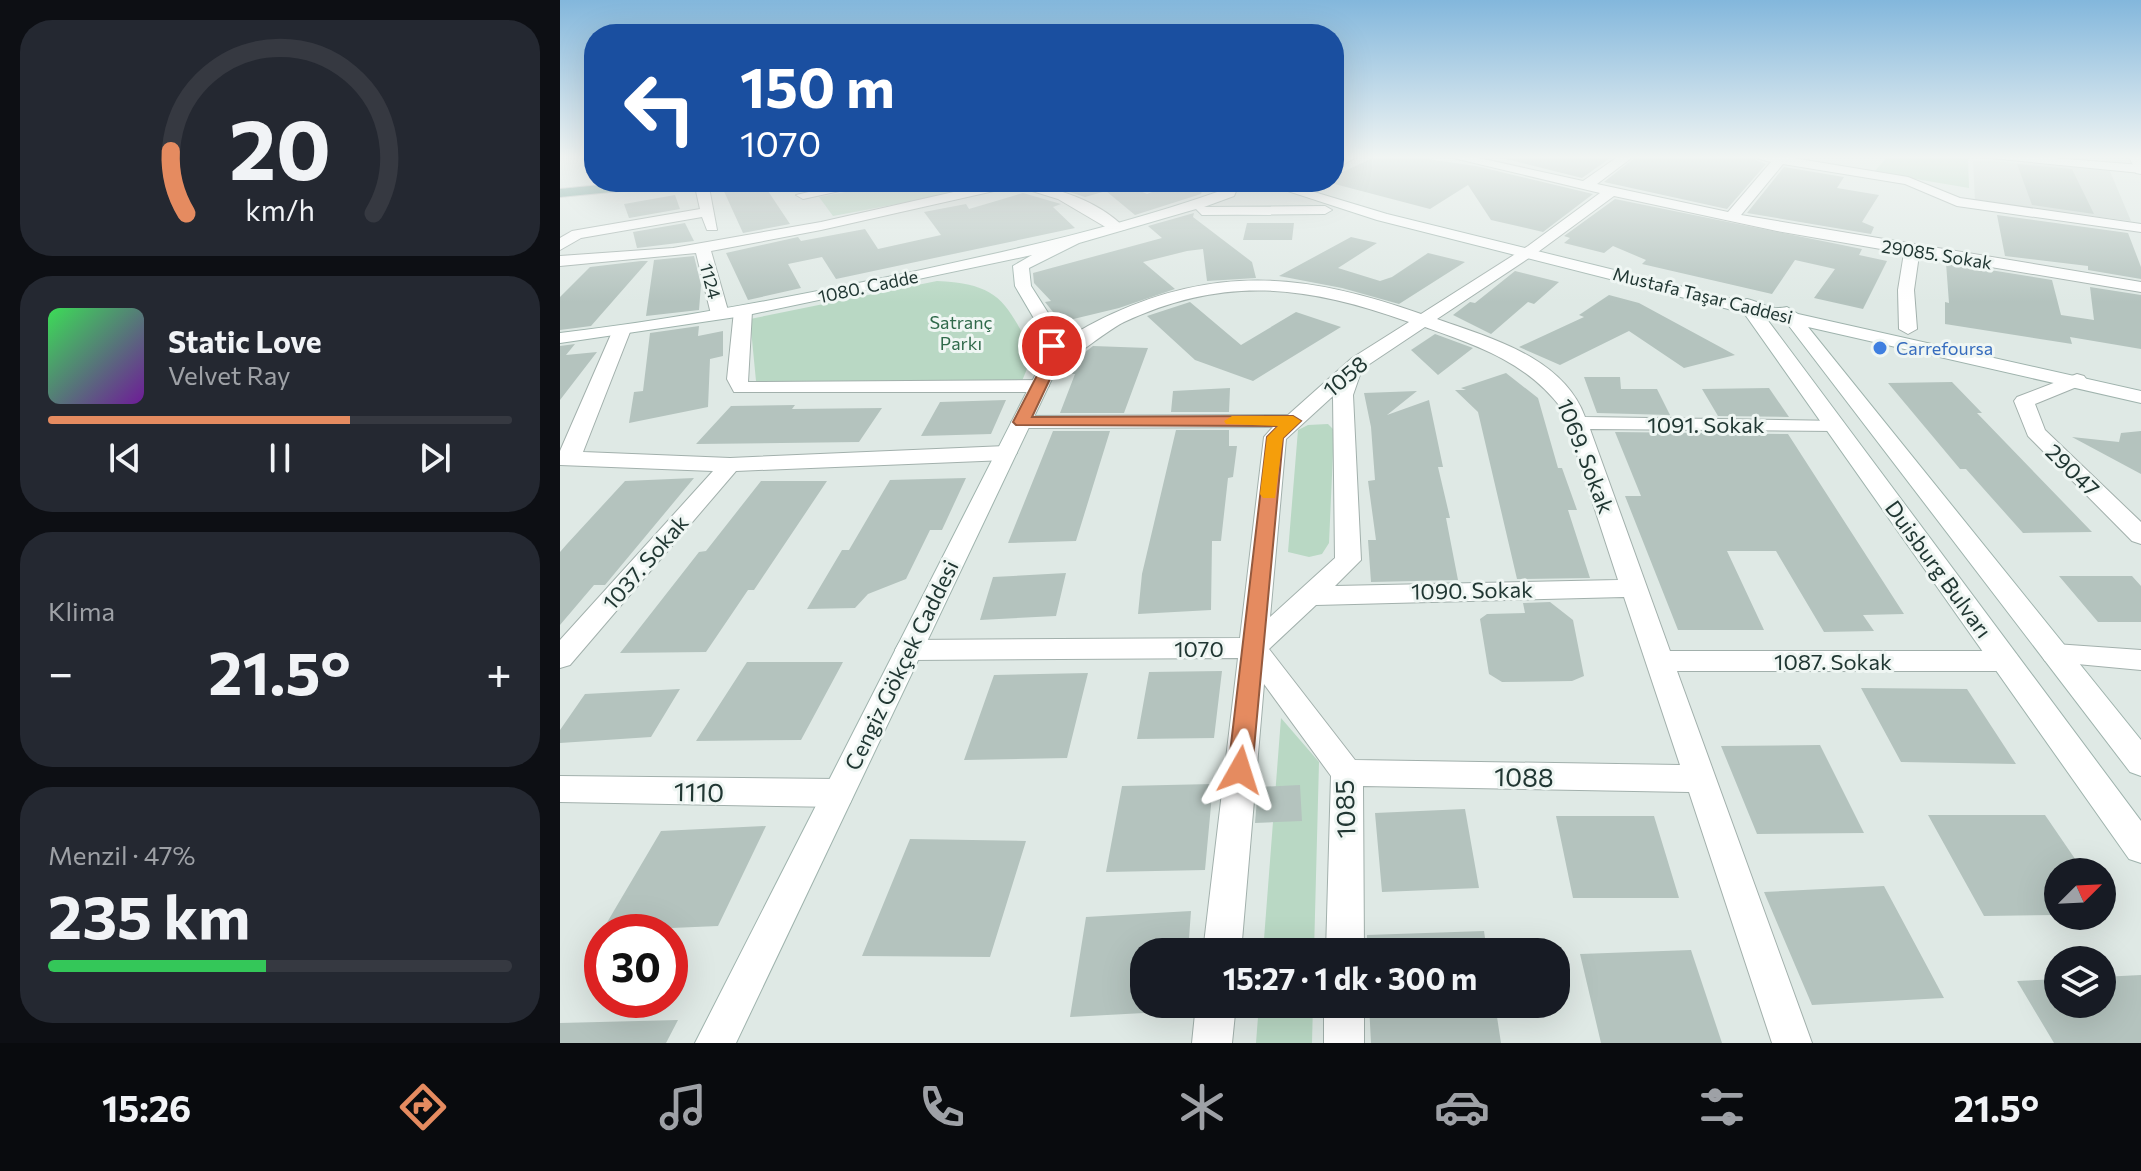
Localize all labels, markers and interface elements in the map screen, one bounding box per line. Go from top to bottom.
text: 150 m [740,51,895,120]
icon: left [608,56,712,160]
text: 20 [229,94,331,196]
text: 1070 [740,120,821,164]
text: km/h [245,192,315,227]
street label: 29085. Sokak [1880,234,1994,274]
street label: 1124 [696,261,726,301]
street label: Mustafa Taşar Caddesi [1611,262,1795,328]
street label: 1080. Cadde [816,265,920,307]
park label: Satranç Parkı [930,311,993,354]
pin [1018,312,1086,380]
text: Static Love [168,322,322,359]
icon: arrive [1030,324,1074,368]
place label: Carrefoursa [1896,337,1993,359]
marker: Carrefoursa [1871,339,1889,357]
street label: 1058 [1317,350,1373,402]
text: Velvet Ray [168,359,291,390]
street label: 1069. Sokak [1552,395,1620,517]
street label: 1091. Sokak [1647,411,1765,438]
icon: previous [103,436,147,480]
icon: pause [258,436,302,480]
icon: next [413,436,457,480]
street label: 29047 [2041,438,2105,502]
street label: Duisburg Bulvarı [1880,495,1998,643]
street label: 1037. Sokak [596,509,694,615]
street label: Cengiz Gökçek Caddesi [838,555,964,775]
street label: 1090. Sokak [1411,575,1533,605]
text: Klima [48,595,115,626]
text: 21.5° [208,634,351,707]
street label: 1070 [1174,635,1224,662]
text: − [48,644,73,698]
text: + [486,644,512,698]
street label: 1087. Sokak [1774,648,1892,675]
position arrow [1198,728,1282,812]
street label: 1088 [1494,760,1554,792]
street label: 1110 [674,775,724,807]
street label: 1085 [1327,779,1361,839]
text: Menzil · 47% [48,839,195,870]
north arrow [2044,858,2116,930]
map controls [2044,858,2116,1018]
text: 235 km [48,878,250,951]
speed limit sign: 30 [584,914,688,1018]
button: layers [2044,946,2116,1018]
text: 15:27 · 1 dk · 300 m [1223,959,1477,996]
icon: directions [395,1079,451,1135]
icon: music [655,1079,711,1135]
icon: phone [914,1079,970,1135]
icon: climate [1174,1079,1230,1135]
icon: car [1434,1079,1490,1135]
icon: filters [1694,1079,1750,1135]
text: 15:26 [102,1085,191,1129]
text: 21.5° [1954,1085,2039,1129]

